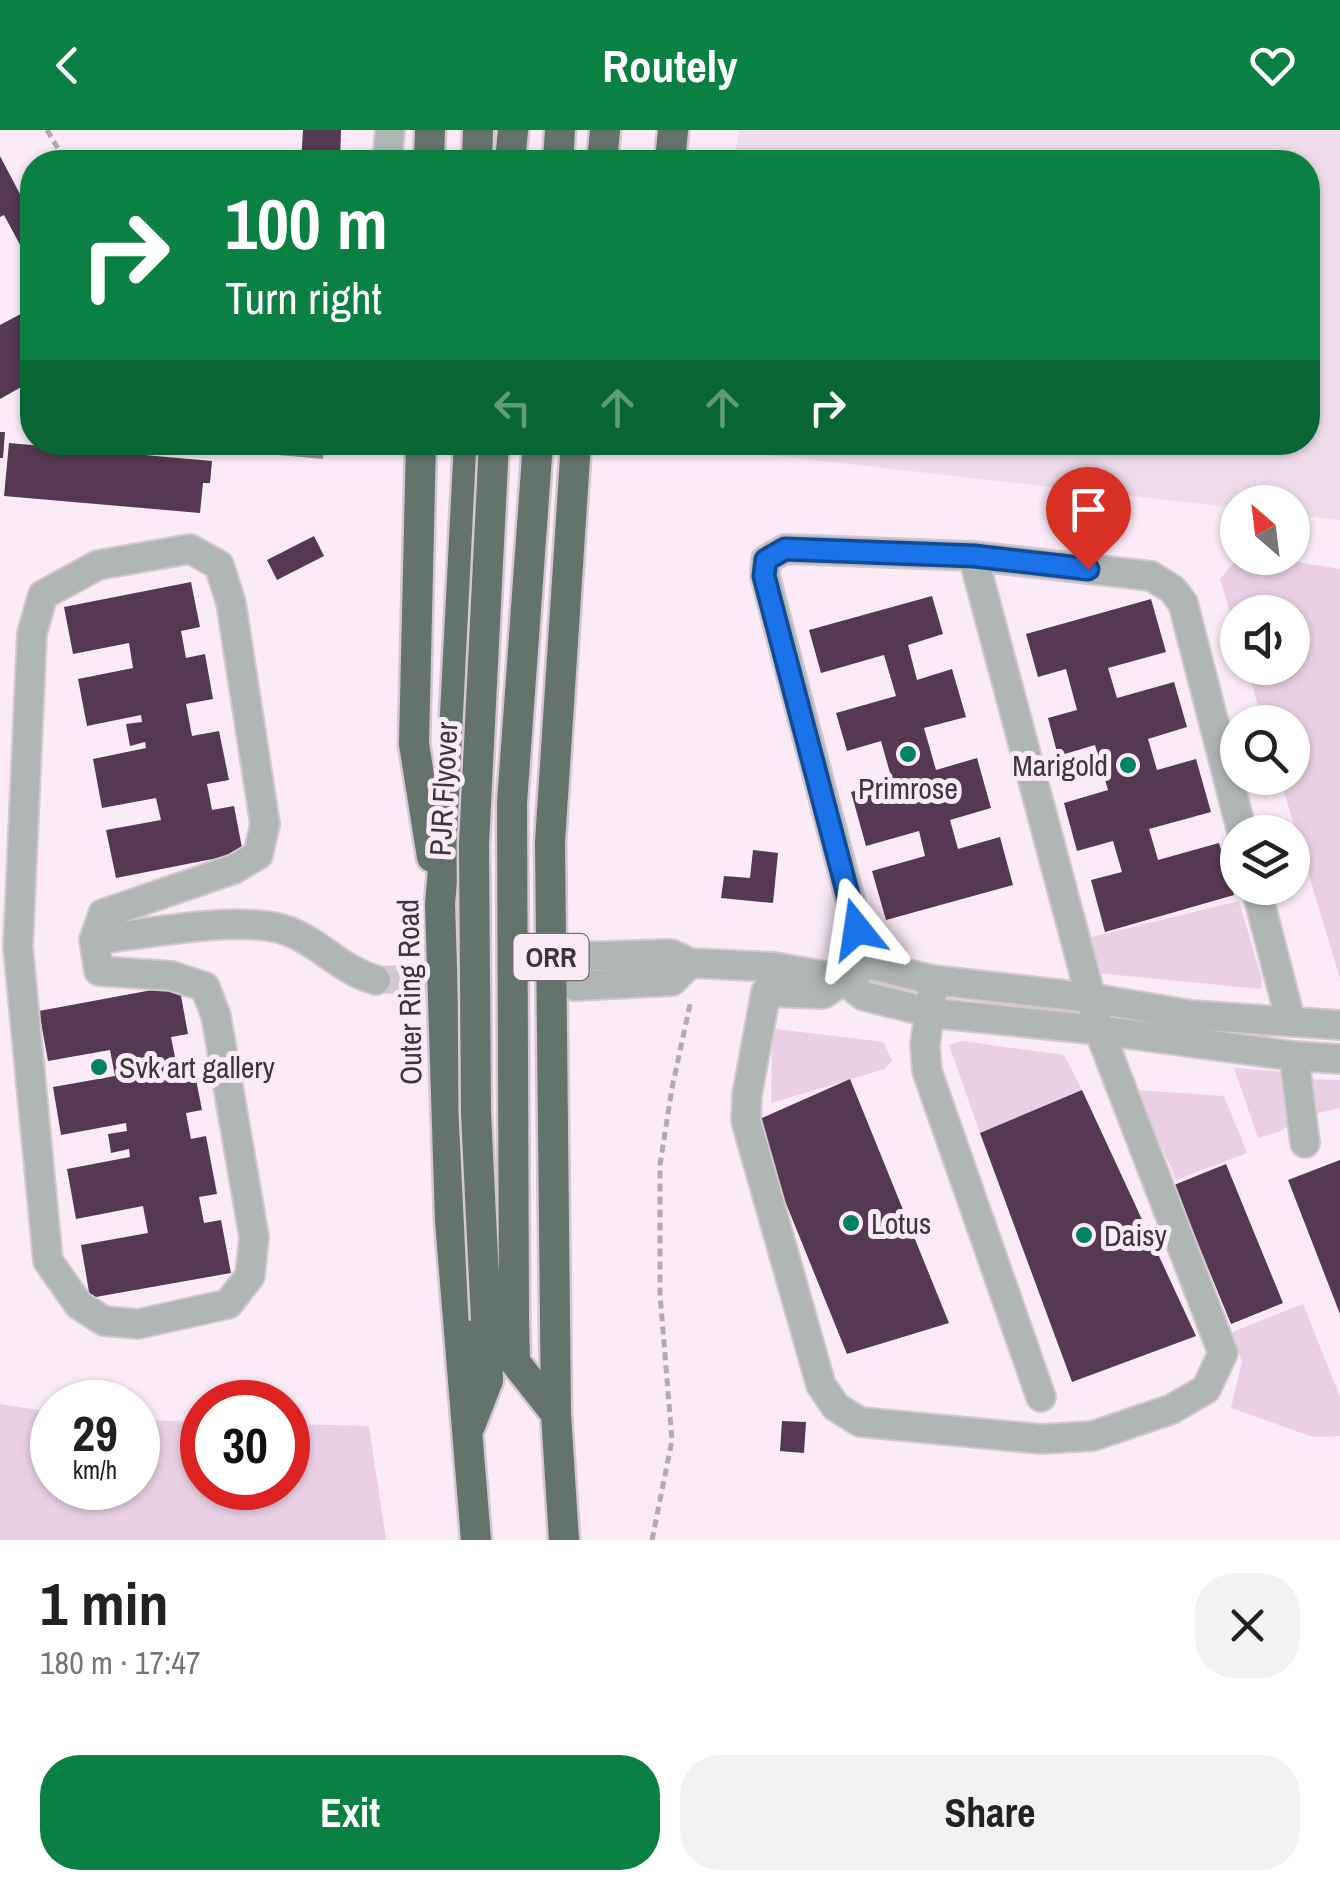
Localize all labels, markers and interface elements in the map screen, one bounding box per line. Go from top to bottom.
text: Routely [602,35,738,96]
icon: back [40,38,95,93]
icon: heart [1245,38,1300,93]
text: 100 m [225,177,388,271]
icon: right [60,190,190,320]
text: Turn right [225,267,382,328]
icon: left [485,380,540,435]
icon: ahead [590,380,645,435]
icon: ahead [695,380,750,435]
icon: right [800,380,855,435]
pin [1046,467,1131,570]
icon: arrive [1061,482,1116,537]
north arrow [1220,485,1310,575]
map controls [1220,485,1310,905]
button: sound [1220,595,1310,685]
button: search [1220,705,1310,795]
street label: PJR Flyover [420,720,467,857]
marker: Primrose [897,743,919,765]
place label: Marigold [1012,745,1108,785]
marker: Marigold [1117,754,1139,776]
place label: Primrose [858,768,958,808]
button: layers [1220,815,1310,905]
position arrow [805,877,909,981]
street label: Outer Ring Road [387,899,431,1085]
road number: ORR [514,934,588,980]
place label: Svk art gallery [119,1047,276,1087]
marker: Svk art gallery [88,1056,110,1078]
place label: Lotus [871,1203,931,1243]
marker: Lotus [840,1212,862,1234]
place label: Daisy [1104,1215,1168,1255]
marker: Daisy [1073,1224,1095,1246]
speed limit sign: 30 [180,1380,310,1510]
text: 29 [72,1399,118,1467]
text: km/h [73,1453,117,1487]
text: 1 min [40,1563,169,1644]
button: close [1195,1573,1300,1678]
text: 180 m · 17:47 [40,1641,200,1684]
button: Exit [40,1755,660,1870]
button: Share [680,1755,1300,1870]

